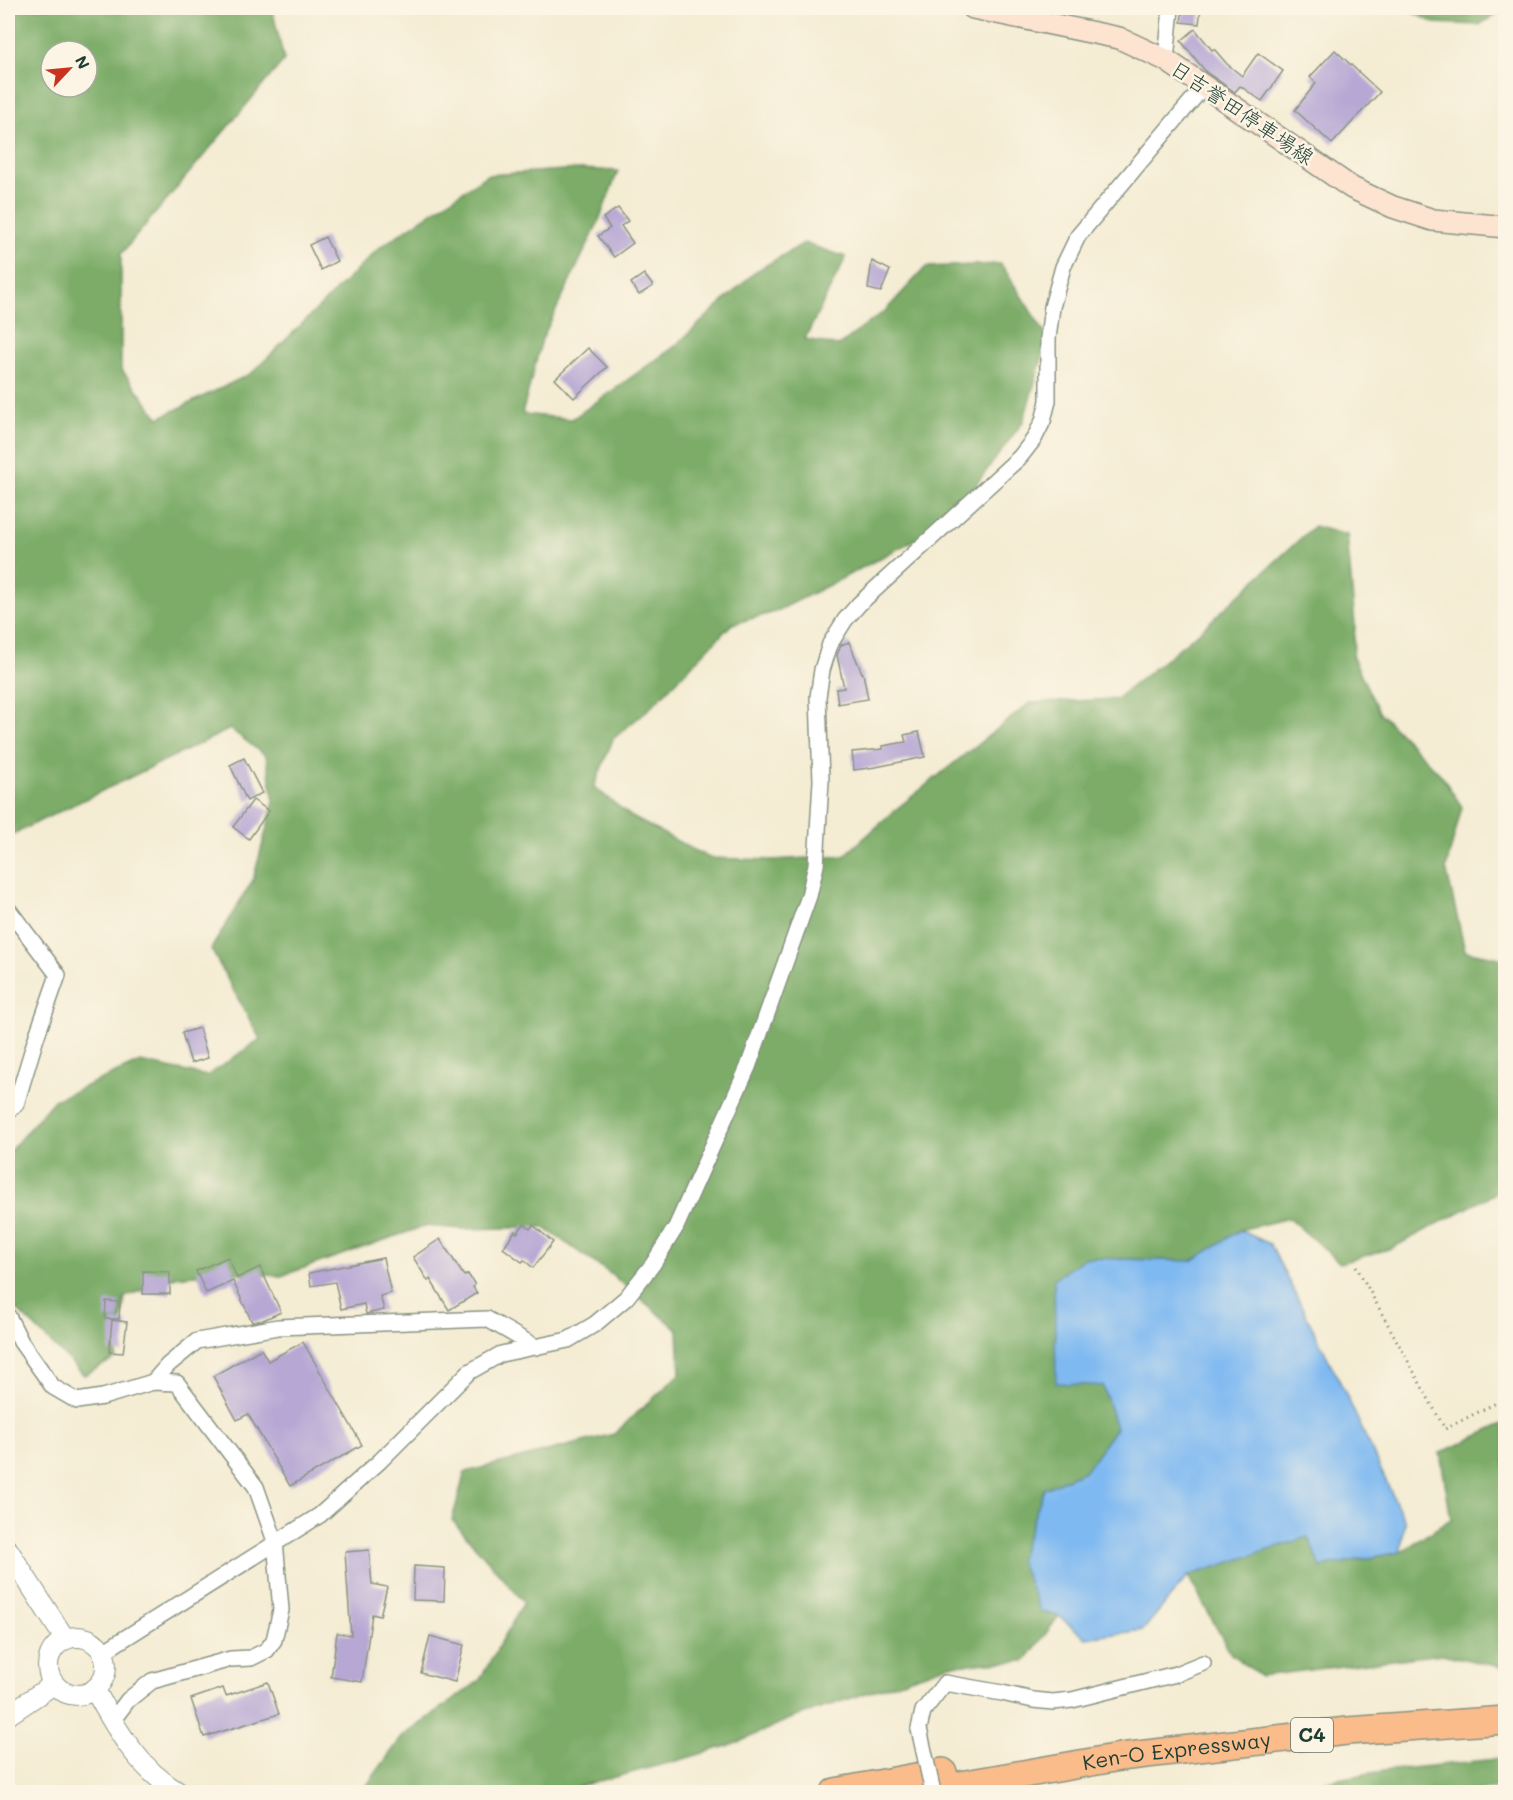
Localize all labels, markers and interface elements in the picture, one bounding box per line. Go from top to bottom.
north arrow [39,39,99,99]
text: N [71,52,95,72]
street label: 日吉誉田停車場線 [1166,54,1320,170]
road number: C4 [1291,1718,1333,1752]
street label: Ken-O Expressway [1080,1725,1272,1775]

